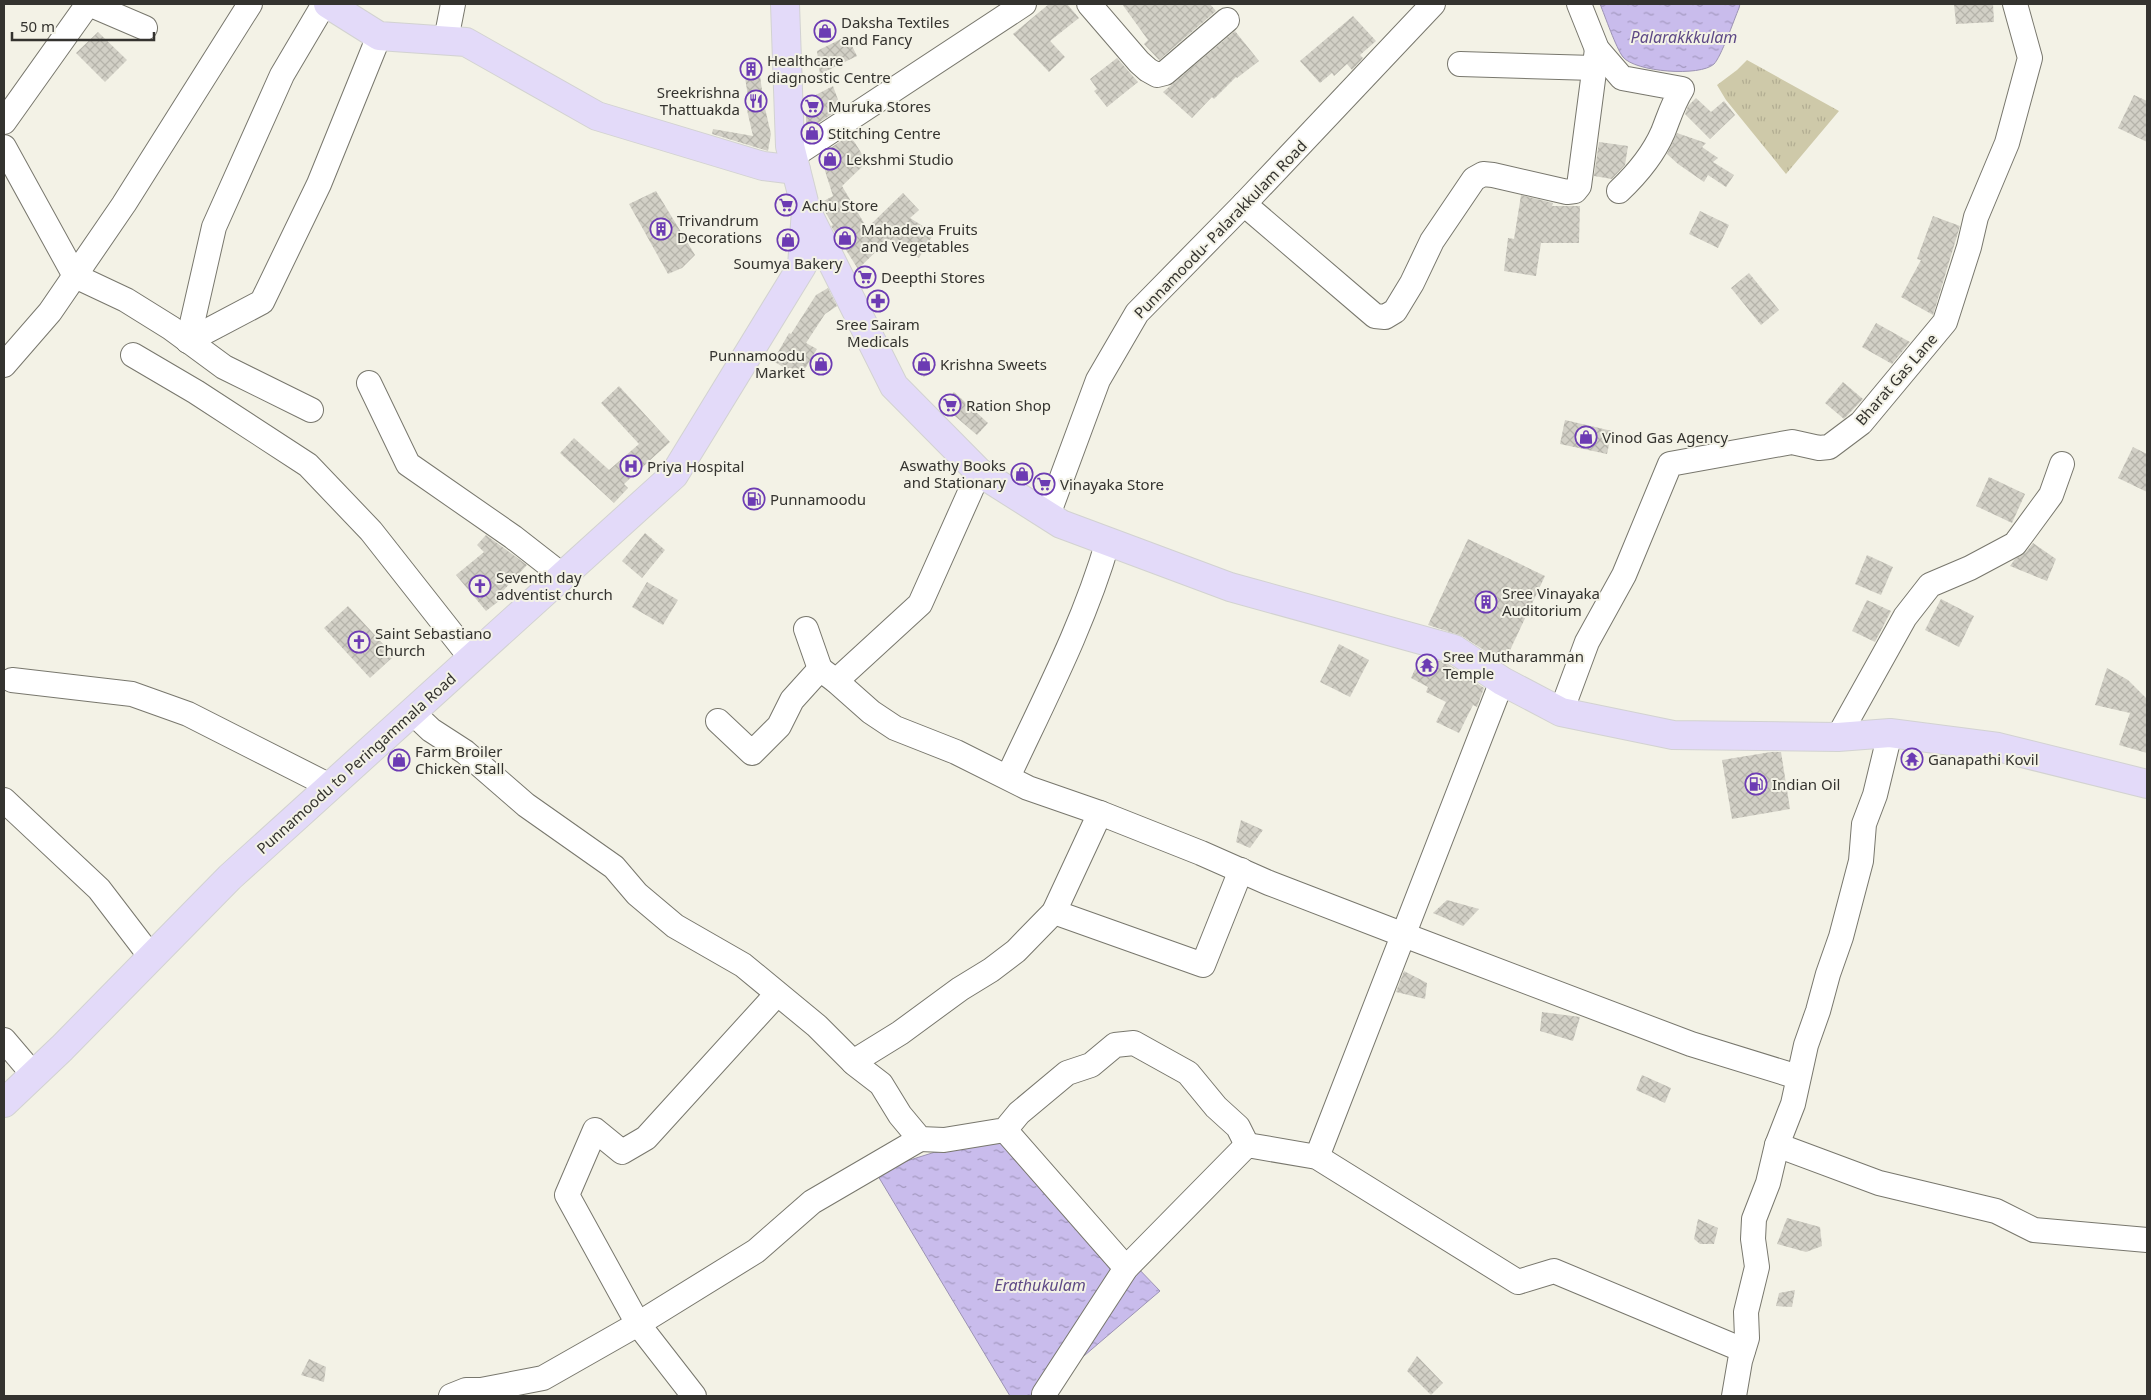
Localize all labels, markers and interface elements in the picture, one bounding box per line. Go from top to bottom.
scale bar [12,10,155,42]
place label: Daksha Textiles and Fancy [841,12,949,49]
text: 50 m [20,16,55,36]
shop icon: Daksha Textiles and Fancy [813,19,837,43]
water label: Palarakkkulam [1631,26,1737,48]
place label: Healthcare diagnostic Centre [767,50,891,87]
building icon: Healthcare diagnostic Centre [739,57,763,81]
place label: Sreekrishna Thattuakda [657,82,740,119]
restaurant icon: Sreekrishna Thattuakda [744,89,768,113]
supermarket icon: Muruka Stores [800,94,824,118]
place label: Muruka Stores [828,96,931,116]
shop icon: Stitching Centre [800,121,824,145]
place label: Stitching Centre [828,123,941,143]
street label: Punnamoodu- Palarakkulam Road [1129,136,1311,322]
shop icon: Lekshmi Studio [818,147,842,171]
place label: Lekshmi Studio [846,149,954,169]
supermarket icon: Achu Store [774,193,798,217]
place label: Achu Store [802,195,878,215]
place label: Trivandrum Decorations [677,210,762,247]
building icon: Trivandrum Decorations [649,217,673,241]
place label: Mahadeva Fruits and Vegetables [861,219,978,256]
shop icon: Mahadeva Fruits and Vegetables [833,226,857,250]
shop icon: Soumya Bakery [776,228,800,252]
place label: Soumya Bakery [733,253,843,273]
supermarket icon: Deepthi Stores [853,265,877,289]
place label: Deepthi Stores [881,267,985,287]
pharmacy icon: Sree Sairam Medicals [866,289,890,313]
place label: Sree Sairam Medicals [836,314,920,351]
street label: Bharat Gas Lane [1851,329,1941,429]
place label: Punnamoodu Market [709,345,806,382]
shop icon: Punnamoodu Market [809,352,833,376]
shop icon: Krishna Sweets [912,352,936,376]
place label: Krishna Sweets [940,354,1047,374]
supermarket icon: Ration Shop [938,393,962,417]
place label: Ration Shop [966,395,1051,415]
shop icon: Vinod Gas Agency [1574,425,1598,449]
place label: Vinod Gas Agency [1602,427,1729,447]
hospital icon: Priya Hospital [619,454,643,478]
place label: Aswathy Books and Stationary [900,455,1006,492]
place label: Priya Hospital [647,456,744,476]
shop icon: Aswathy Books and Stationary [1010,462,1034,486]
supermarket icon: Vinayaka Store [1032,472,1056,496]
place label: Vinayaka Store [1060,474,1164,494]
fuel station icon: Punnamoodu [742,487,766,511]
place label: Punnamoodu [770,489,866,509]
place label: Seventh day adventist church [496,567,613,604]
church icon: Seventh day adventist church [468,574,492,598]
place label: Sree Vinayaka Auditorium [1502,583,1600,620]
building icon: Sree Vinayaka Auditorium [1474,590,1498,614]
place label: Saint Sebastiano Church [375,623,492,660]
church icon: Saint Sebastiano Church [347,630,371,654]
place label: Sree Mutharamman Temple [1443,646,1584,683]
temple icon: Sree Mutharamman Temple [1415,653,1439,677]
street label: Punnamoodu to Peringammala Road [252,668,460,858]
place label: Farm Broiler Chicken Stall [415,741,504,778]
temple icon: Ganapathi Kovil [1900,747,1924,771]
shop icon: Farm Broiler Chicken Stall [387,748,411,772]
place label: Ganapathi Kovil [1928,749,2039,769]
fuel station icon: Indian Oil [1744,772,1768,796]
place label: Indian Oil [1772,774,1841,794]
water label: Erathukulam [994,1274,1086,1296]

